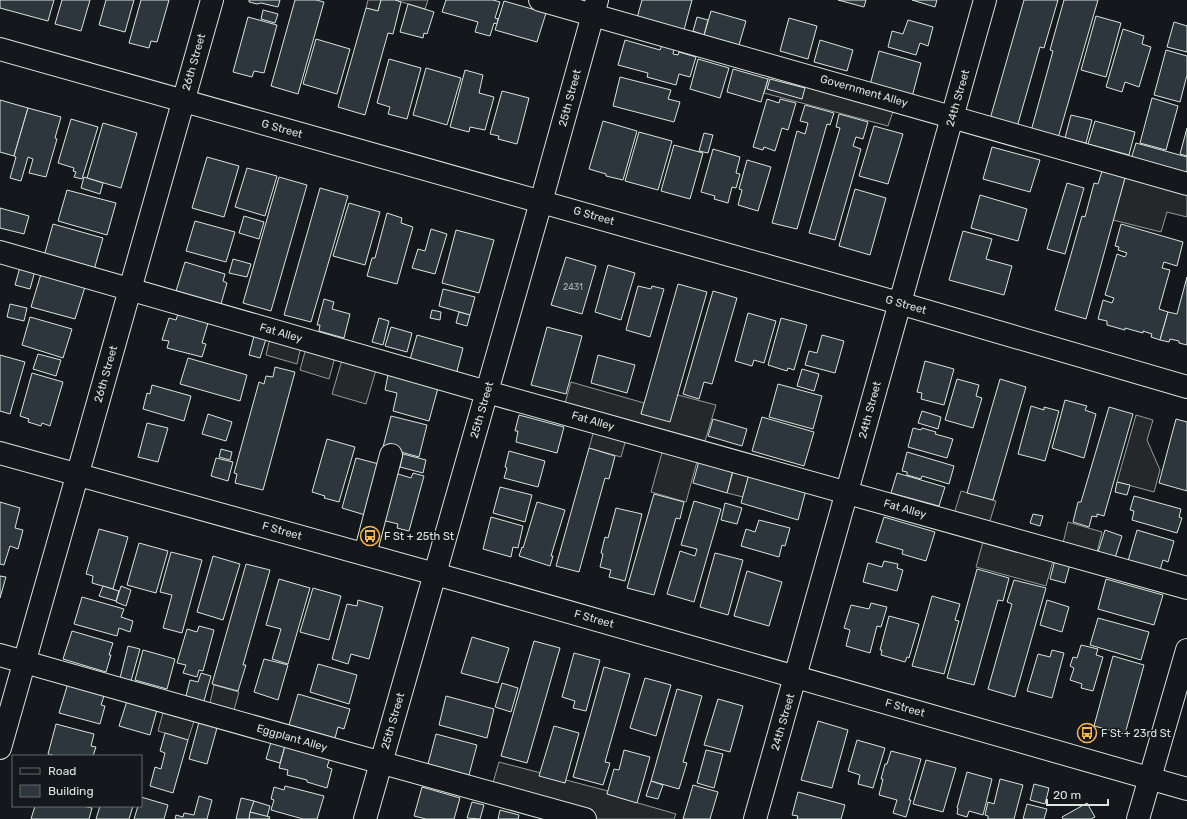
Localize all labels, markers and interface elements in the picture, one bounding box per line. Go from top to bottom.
street label: 26th Street [180,31,209,92]
street label: 25th Street [556,67,584,128]
street label: 24th Street [944,67,973,128]
street label: Government Alley [819,72,909,110]
street label: G Street [260,117,305,141]
street label: G Street [572,204,617,228]
house number: 2431 [563,282,583,292]
street label: G Street [884,293,929,317]
street label: Fat Alley [258,321,304,345]
street label: 26th Street [92,343,121,404]
street label: 25th Street [468,379,496,440]
street label: 24th Street [856,379,884,440]
street label: Fat Alley [570,409,616,433]
street label: Fat Alley [882,497,928,521]
street label: F Street [261,519,304,543]
bus stop icon: F St + 25th St [359,525,381,547]
place label: F St + 25th St [384,530,455,543]
street label: F Street [573,607,616,631]
street label: 25th Street [379,690,407,751]
street label: 24th Street [769,691,798,752]
street label: F Street [884,696,927,720]
street label: Eggplant Alley [255,722,329,754]
bus stop icon: F St + 23rd St [1076,722,1098,744]
place label: F St + 23rd St [1101,727,1172,740]
legend [12,755,142,807]
text: Road [48,764,76,778]
scale bar [1047,781,1108,807]
text: Building [48,784,94,798]
text: 20 m [1053,788,1081,802]

